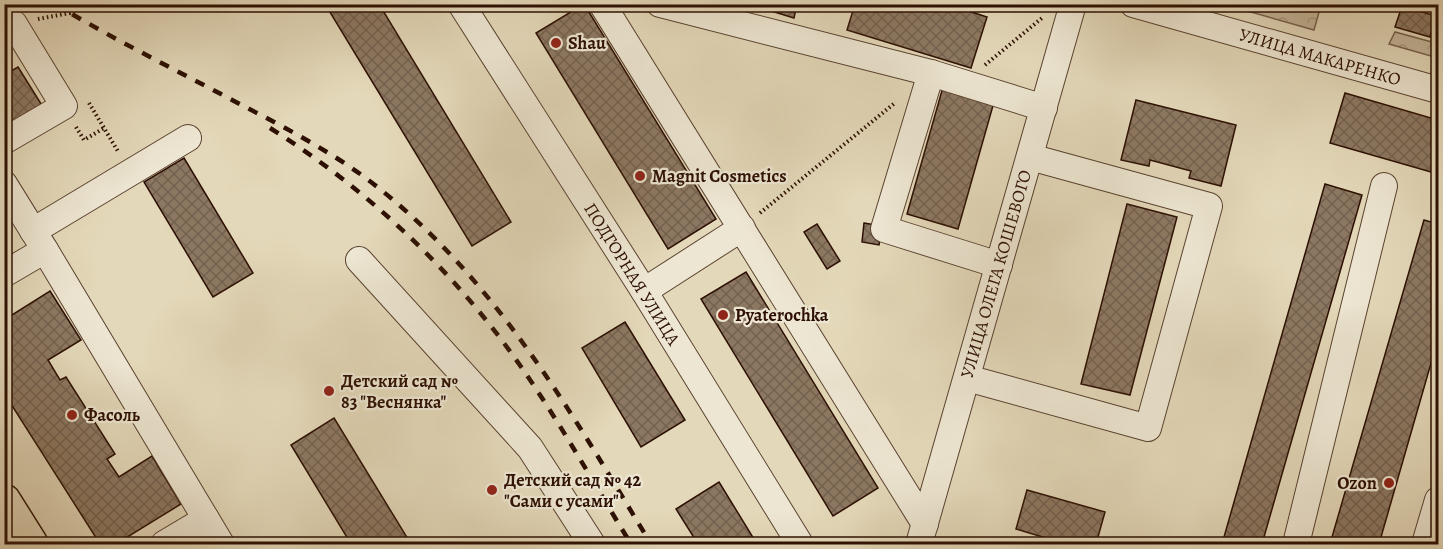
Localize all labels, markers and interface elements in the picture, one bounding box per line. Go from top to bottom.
street label: УЛИЦА МАКАРЕНКО [1236,22,1404,92]
place label: Shau [568,31,606,55]
marker: Shau [549,36,563,50]
place label: Magnit Cosmetics [652,164,787,188]
street label: УЛИЦА ОЛЕГА КОШЕВОГО [955,167,1037,381]
marker: Magnit Cosmetics [633,169,647,183]
street label: ПОДГОРНАЯ УЛИЦА [578,198,686,350]
place label: Pyaterochka [735,303,829,327]
marker: Pyaterochka [716,308,730,322]
place label: Детский сад № 83 "Веснянка" [341,369,458,414]
marker: Детский сад № 83 "Веснянка" [322,384,336,398]
place label: Фасоль [84,403,141,427]
marker: Фасоль [65,408,79,422]
place label: Детский сад № 42 "Сами с усами" [504,468,642,513]
place label: Ozon [1337,471,1377,495]
marker: Ozon [1382,476,1396,490]
marker: Детский сад № 42 "Сами с усами" [485,483,499,497]

